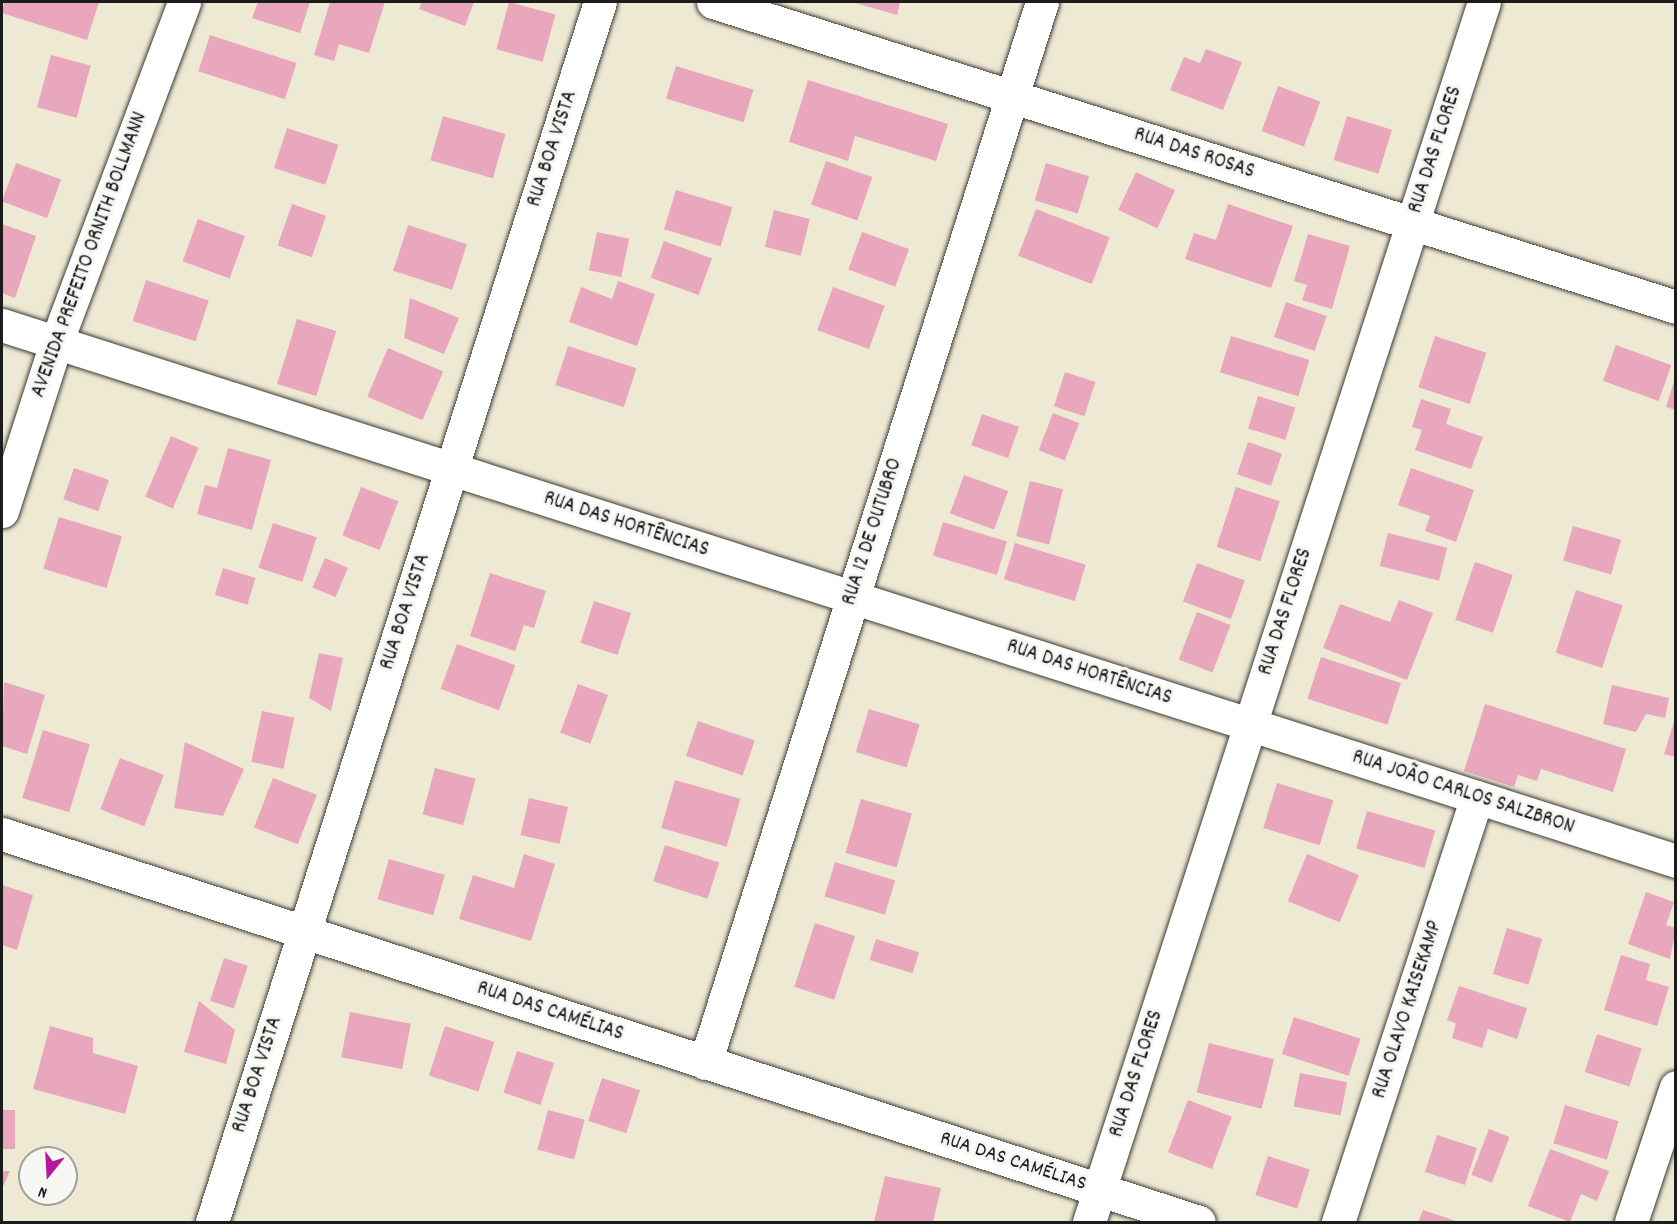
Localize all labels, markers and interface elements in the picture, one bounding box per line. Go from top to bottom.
street label: RUA DAS FLORES [1404,83,1468,217]
street label: RUA BOA VISTA [522,88,584,210]
street label: AVENIDA PREFEITO ORNITH BOLLMANN [27,109,153,401]
street label: RUA DAS ROSAS [1131,123,1257,185]
street label: RUA 12 DE OUTUBRO [837,455,909,609]
street label: RUA DAS HORTÊNCIAS [540,486,712,564]
street label: RUA DAS FLORES [1254,545,1318,679]
street label: RUA BOA VISTA [375,551,437,673]
street label: RUA DAS HORTÊNCIAS [1003,634,1175,712]
street label: RUA JOÃO CARLOS SALZBRON [1349,745,1577,841]
street label: RUA OLAVO KAISEKAMP [1367,918,1449,1102]
street label: RUA DAS CAMÉLIAS [474,976,626,1048]
street label: RUA DAS FLORES [1105,1007,1169,1141]
street label: RUA BOA VISTA [227,1014,289,1136]
street label: RUA DAS CAMÉLIAS [937,1126,1089,1198]
north arrow [18,1146,78,1206]
text: N [36,1180,50,1204]

